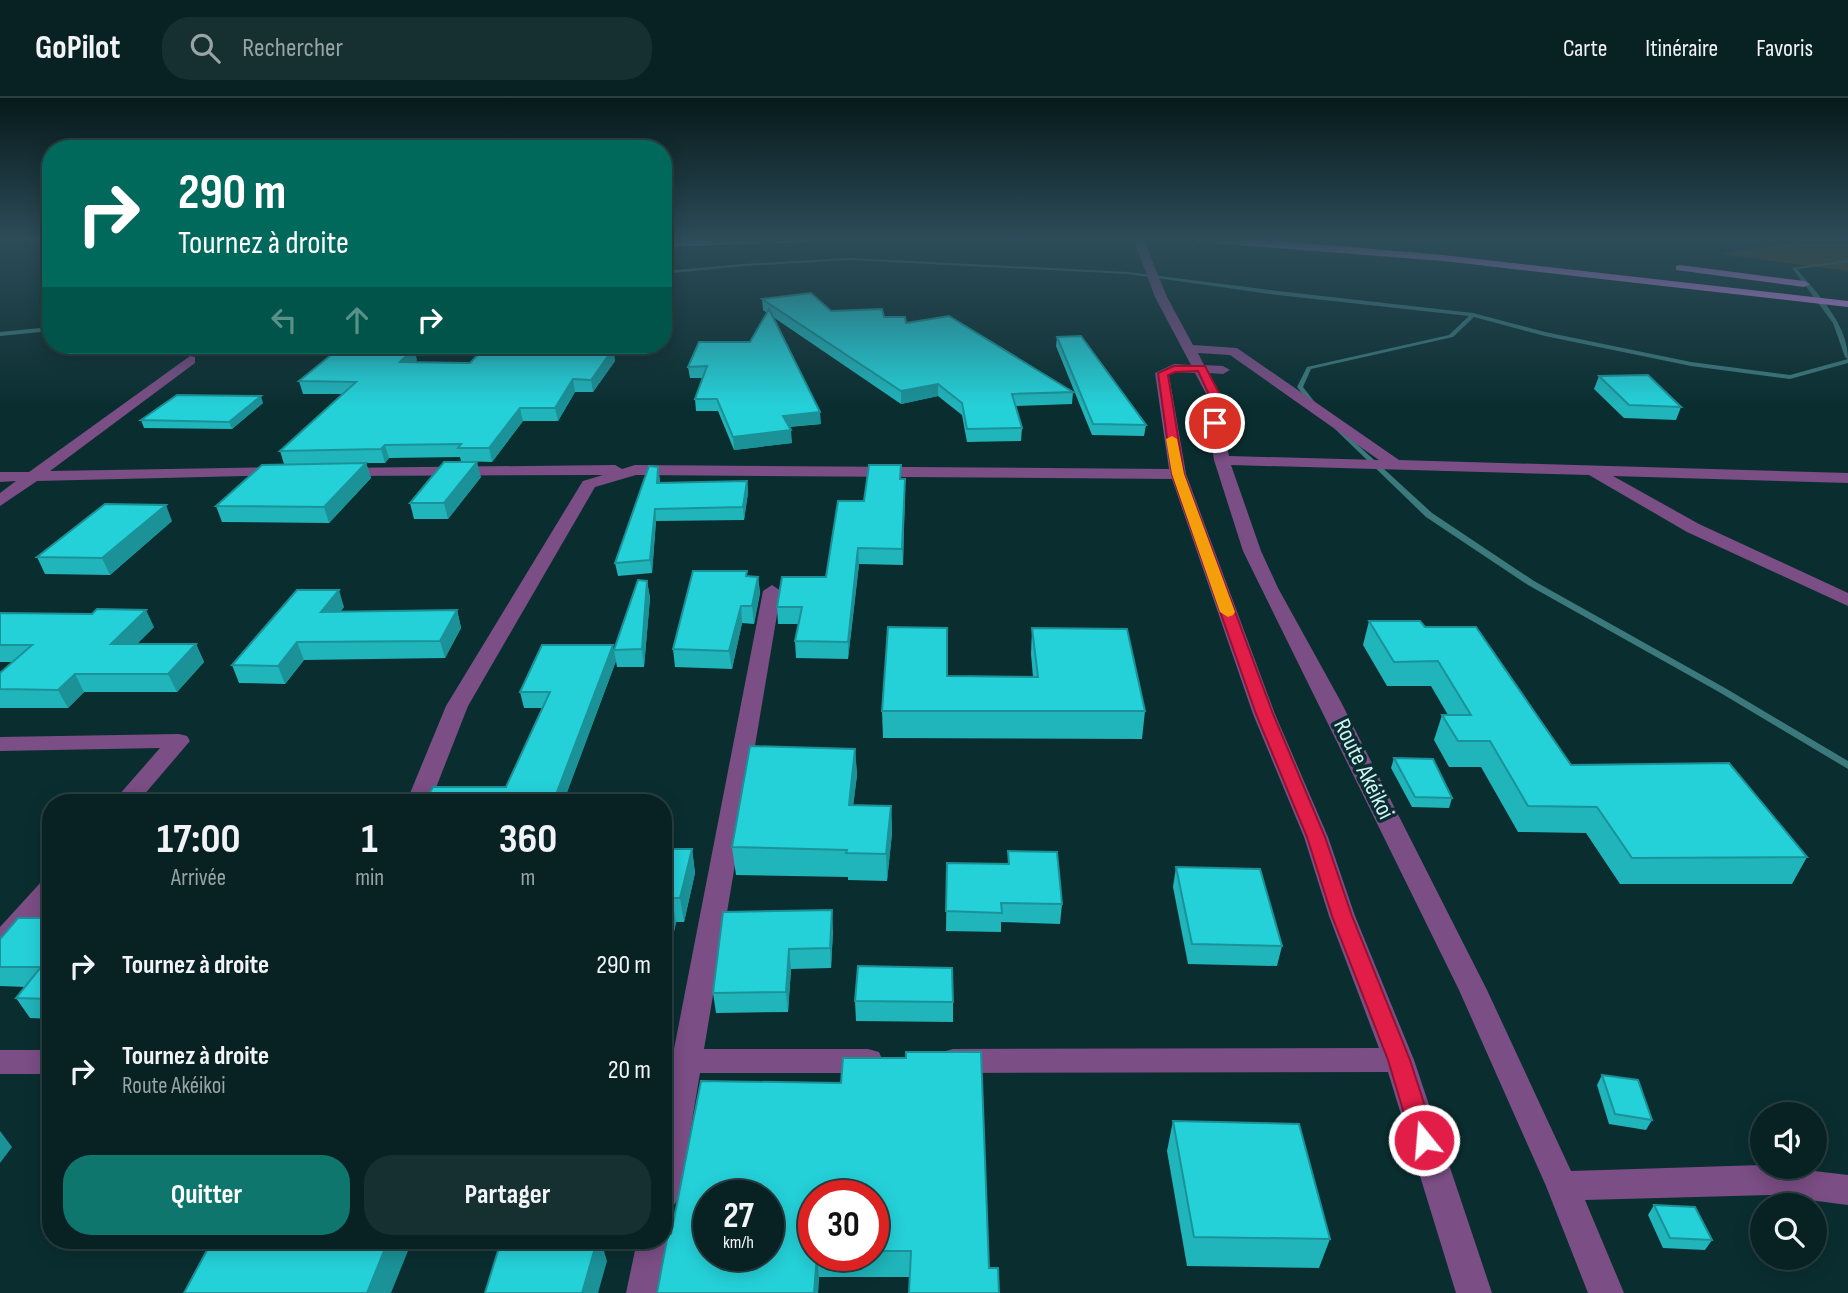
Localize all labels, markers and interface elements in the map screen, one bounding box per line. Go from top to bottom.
search box [162,17,652,80]
text: GoPilot [35,28,120,68]
icon: search [186,29,224,67]
text: Rechercher [242,33,343,64]
text: Carte [1563,34,1607,63]
text: Itinéraire [1645,34,1718,63]
text: Favoris [1756,34,1813,63]
text: 290 m [178,164,286,223]
icon: right [63,168,154,259]
text: Tournez à droite [178,224,349,263]
icon: left [265,301,303,339]
icon: ahead [338,301,376,339]
icon: right [411,301,449,339]
pin [1185,393,1245,453]
icon: arrive [1196,404,1234,442]
street label: Route Akéikoi [1327,714,1401,824]
text: 17:00 [157,814,240,865]
text: 1 [361,814,378,865]
text: 360 [499,814,557,865]
text: Arrivée [171,864,226,892]
text: min [355,864,384,892]
text: m [521,864,535,892]
icon: right [63,947,101,985]
text: Tournez à droite [122,950,269,981]
text: 290 m [596,950,651,981]
text: Tournez à droite [122,1041,269,1072]
icon: right [63,1052,101,1090]
text: 20 m [608,1055,651,1086]
text: Route Akéikoi [122,1072,226,1100]
map controls [1750,1102,1827,1270]
button: sound [1750,1102,1827,1179]
position arrow [1387,1103,1461,1177]
button: Quitter [63,1155,350,1235]
button: Partager [364,1155,651,1235]
speed limit sign: 30 [798,1180,889,1271]
button: search [1750,1193,1827,1270]
text: 27 [723,1195,754,1238]
text: km/h [723,1232,754,1253]

